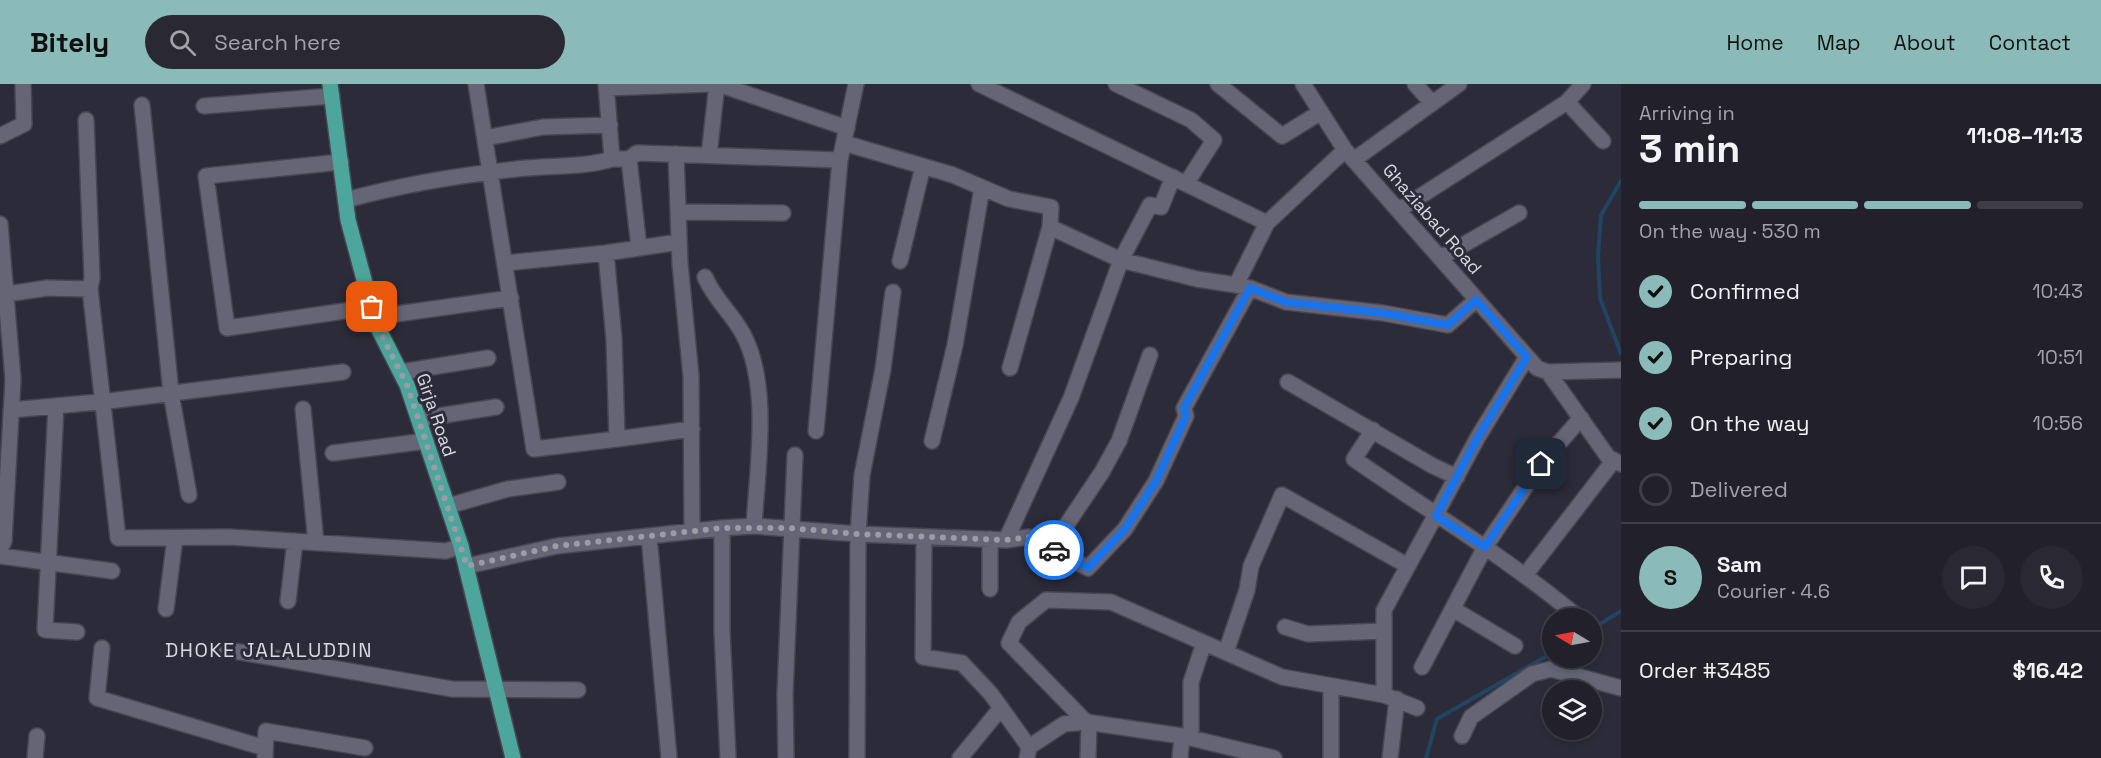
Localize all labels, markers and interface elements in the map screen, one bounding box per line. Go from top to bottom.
search box [145,15,565,69]
text: Bitely [30,24,109,60]
icon: search [166,26,199,59]
text: Search here [214,28,341,56]
text: Home [1726,29,1784,56]
text: Map [1817,29,1861,56]
text: About [1894,29,1956,56]
text: Contact [1989,29,2071,56]
text: Arriving in [1639,100,1735,126]
text: 11:08–11:13 [1966,121,2083,149]
text: 3 min [1639,124,1740,173]
street label: Ghaziabad Road [1378,158,1487,279]
text: On the way · 530 m [1639,218,1821,244]
icon: check [1639,275,1672,308]
text: Confirmed [1690,277,1800,305]
text: 10:43 [2032,278,2083,304]
pin [346,281,397,332]
icon: bag [355,290,388,323]
icon: check [1639,341,1672,374]
text: Preparing [1690,343,1792,371]
text: 10:51 [2037,344,2083,370]
street label: Girja Road [411,370,461,460]
icon: check [1639,407,1672,440]
text: On the way [1690,409,1809,437]
text: 10:56 [2033,410,2083,436]
pin [1515,438,1566,489]
icon: home [1524,447,1557,480]
text: Delivered [1690,475,1788,503]
courier [1024,520,1084,580]
icon: car [1038,534,1071,567]
button: chat [1942,546,2005,609]
button: phone [2020,546,2083,609]
text: Sam [1717,550,1762,578]
text: S [1664,563,1677,591]
text: Courier · 4.6 [1717,578,1830,604]
north arrow [1542,608,1602,668]
map controls [1542,608,1602,740]
district label: DHOKE JALALUDDIN [165,637,373,663]
text: Order #3485 [1639,656,1771,684]
text: $16.42 [2013,656,2083,684]
button: layers [1542,680,1602,740]

